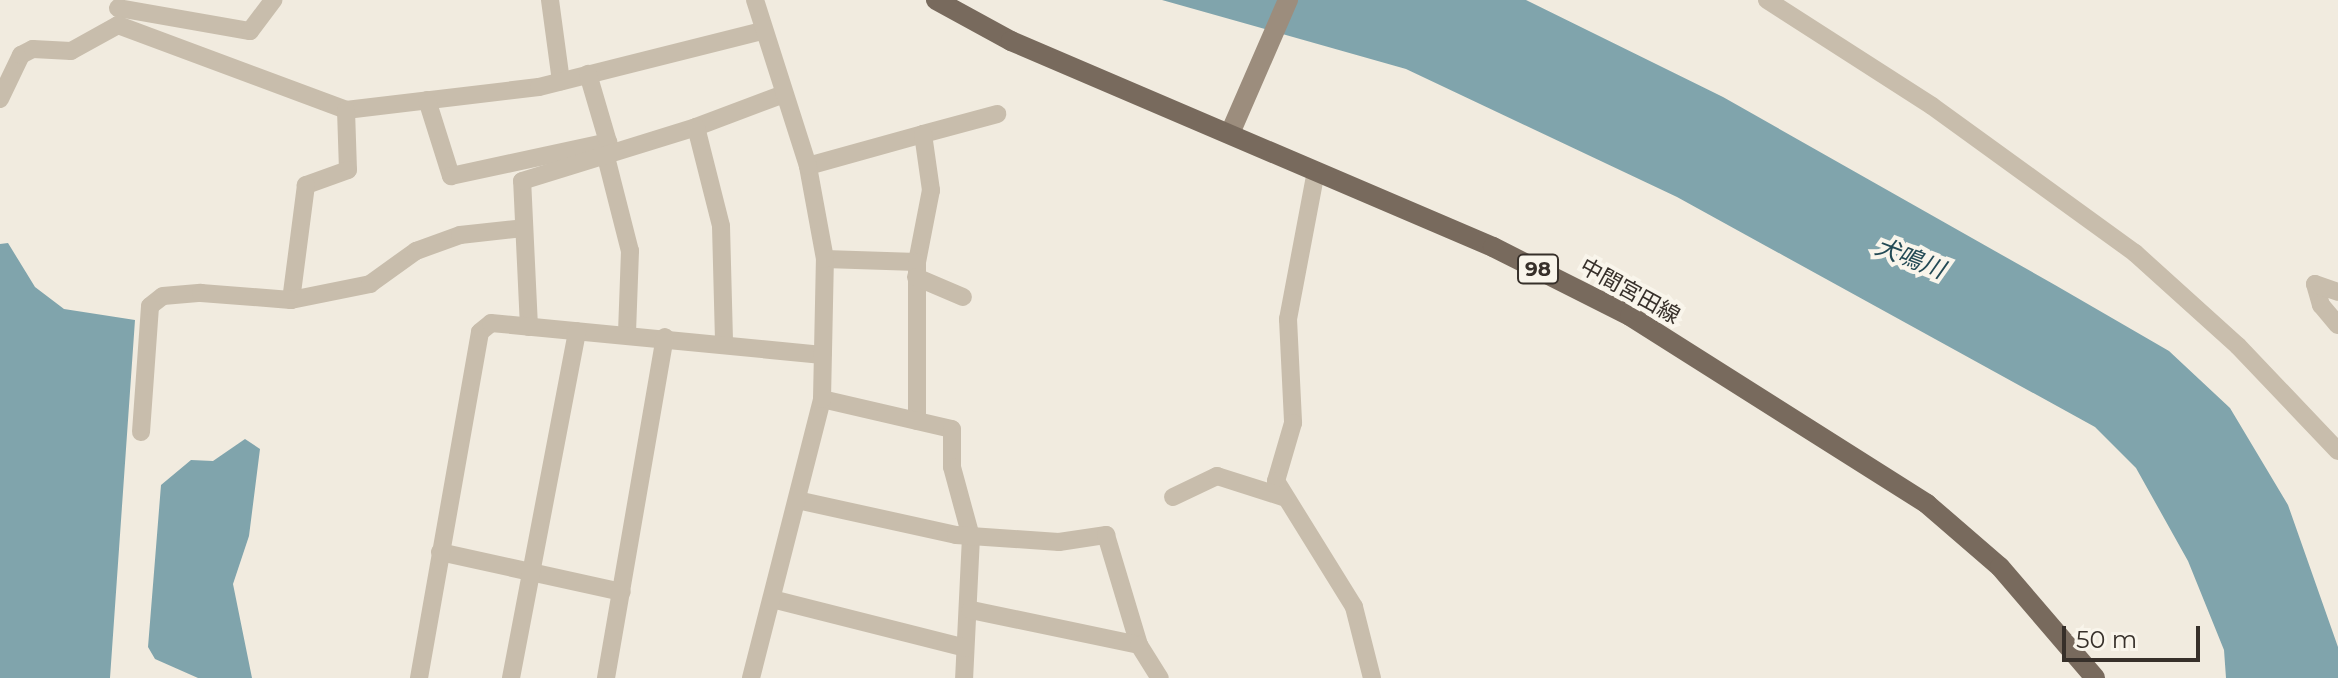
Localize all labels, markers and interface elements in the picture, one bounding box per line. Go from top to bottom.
water label: 犬鳴川 [1871,232,1949,284]
road number: 98 [1516,253,1560,285]
street label: 中間宮田線 [1575,253,1685,329]
scale bar [2066,610,2204,660]
text: 50 m [2076,625,2137,654]

